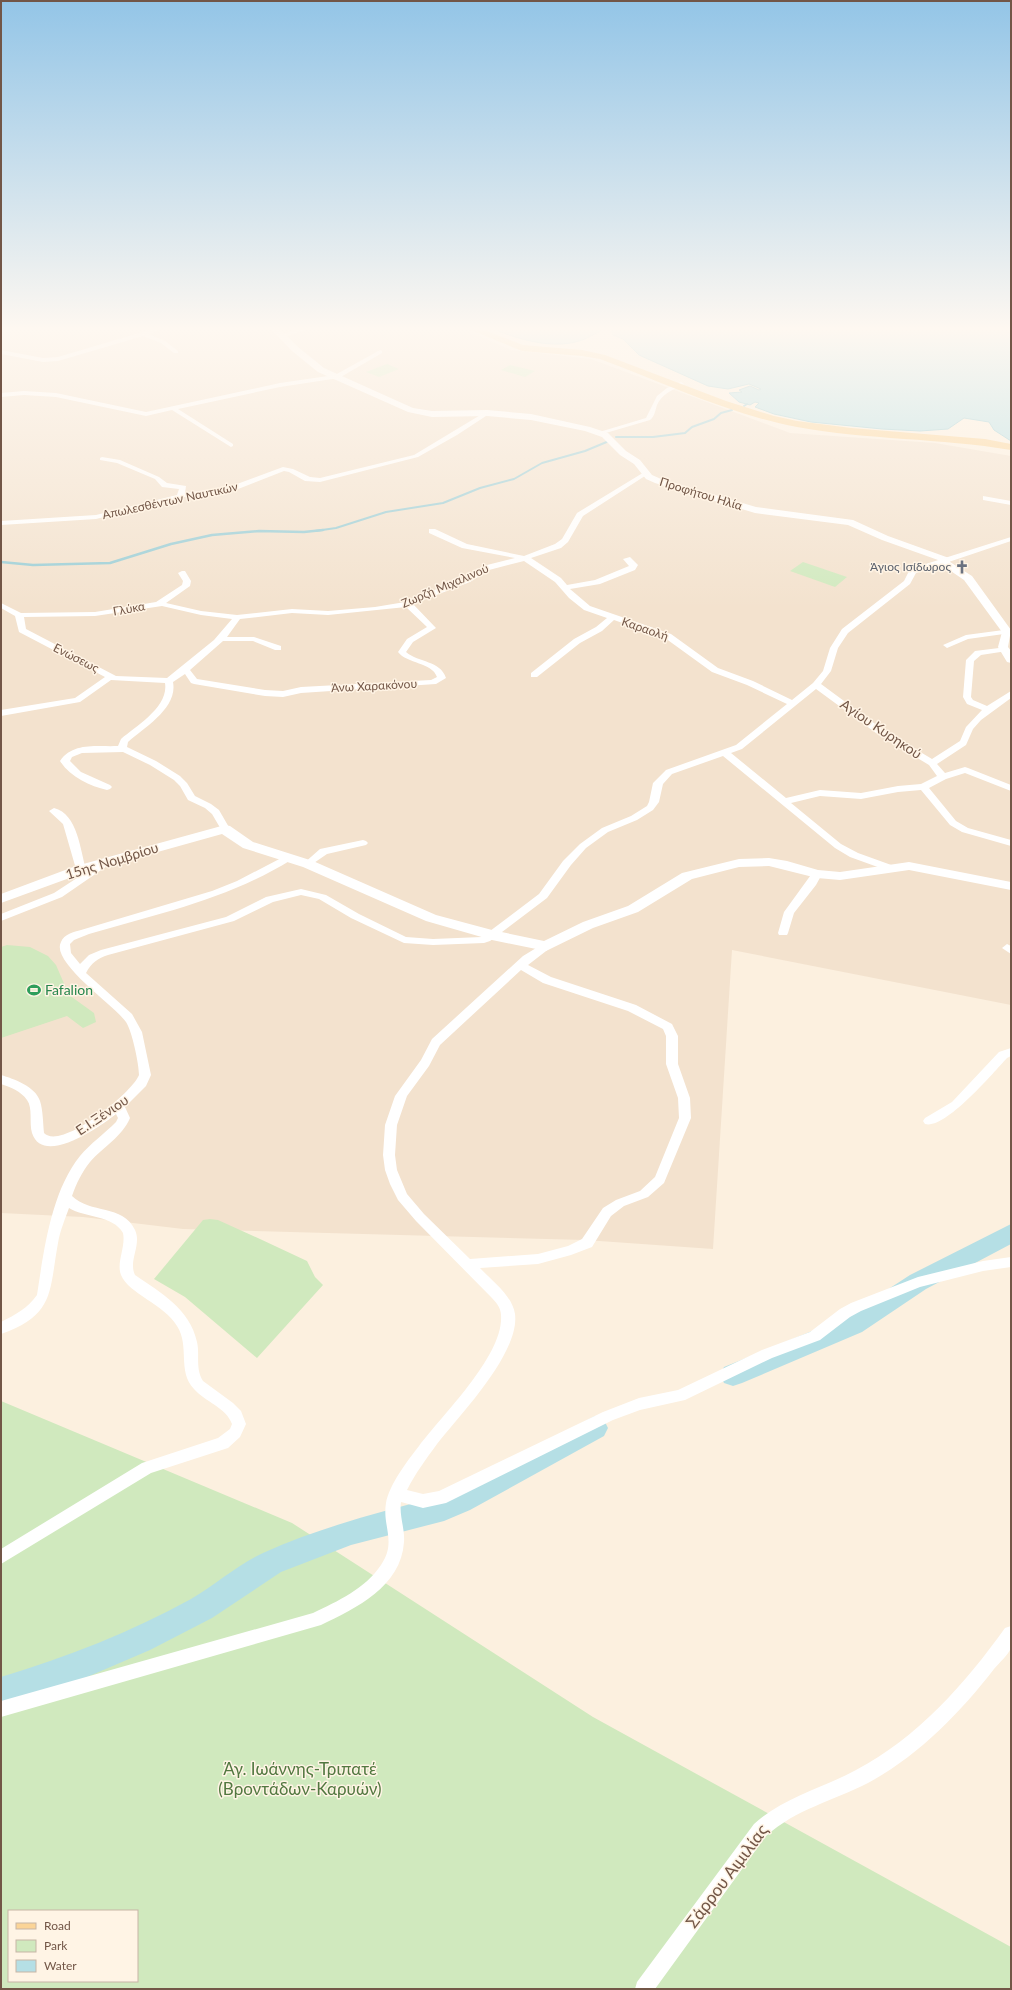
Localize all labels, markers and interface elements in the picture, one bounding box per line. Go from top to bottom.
street label: Προφήτου Ηλία [658,474,745,513]
street label: Απωλεσθέντων Ναυτικών [101,479,239,522]
place label: Άγιος Ισίδωρος [870,559,951,574]
church icon: Άγιος Ισίδωρος [954,559,970,575]
street label: Ζωρζή Μιχαλινού [399,560,491,611]
street label: Γλύκα [112,598,147,619]
street label: Καραολή [620,614,671,644]
street label: Ενώσεως [51,640,102,676]
street label: Άνω Χαρακόνου [331,676,417,695]
street label: Αγίου Κυρηκού [837,695,925,762]
street label: 15ης Νομβρίου [63,838,160,883]
place label: Fafalion [45,981,93,998]
sports icon: Fafalion [26,982,42,998]
street label: Ε.Ι.Ξένιου [72,1091,131,1138]
park label: Άγ. Ιωάννης-Τριπατέ (Βροντάδων-Καρυών) [218,1758,382,1799]
street label: Σάρρου Αιμιλίας [681,1820,772,1932]
legend [8,1910,138,1982]
text: Road [44,1918,71,1933]
text: Park [44,1938,68,1953]
text: Water [44,1958,77,1973]

